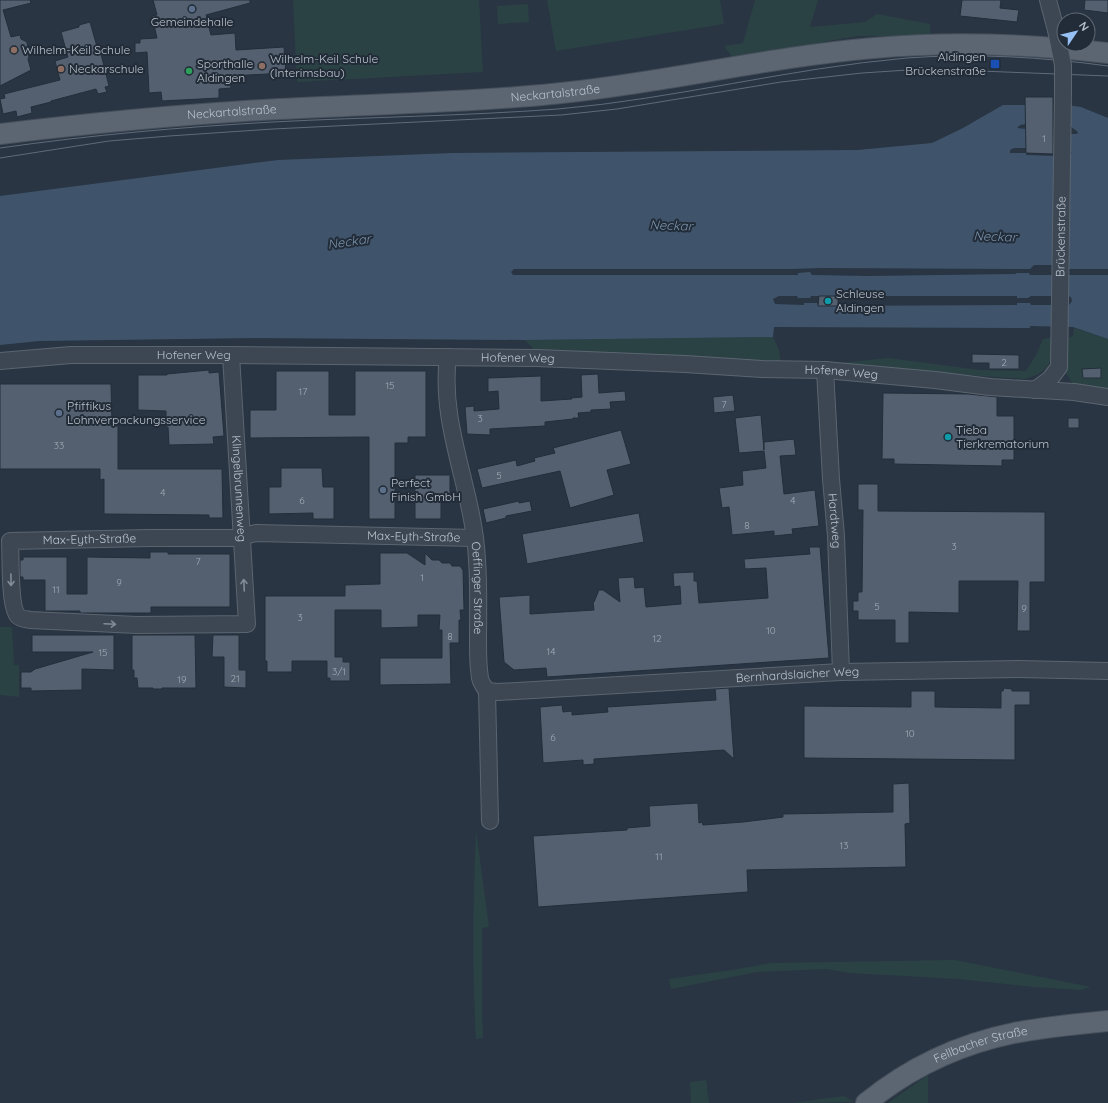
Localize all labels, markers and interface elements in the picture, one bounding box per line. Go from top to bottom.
marker: Gemeindehalle [187,4,197,14]
north arrow [1056,12,1096,52]
place label: Gemeindehalle [151,14,234,29]
text: N [1076,19,1092,34]
place label: Wilhelm-Keil Schule [22,42,130,57]
marker: Wilhelm-Keil Schule [9,45,19,55]
place label: Aldingen Brückenstraße [905,49,986,78]
place label: Wilhelm-Keil Schule (Interimsbau) [270,51,378,80]
place label: Sporthalle Aldingen [197,56,253,85]
marker: Aldingen Brückenstraße [989,58,1001,70]
place label: Neckarschule [69,61,144,76]
marker: Wilhelm-Keil Schule (Interimsbau) [257,61,267,71]
marker: Neckarschule [56,64,66,74]
marker: Sporthalle Aldingen [184,66,194,76]
street label: Neckartalstraße [510,81,601,105]
street label: Neckartalstraße [187,101,277,122]
house number: 1 [1042,132,1046,145]
street label: Brückenstraße [1052,196,1068,277]
water label: Neckar [649,216,695,234]
water label: Neckar [973,227,1019,245]
water label: Neckar [326,230,374,252]
place label: Schleuse Aldingen [836,286,885,315]
marker: Schleuse Aldingen [823,296,833,306]
street label: Hofener Weg [157,347,231,362]
street label: Hofener Weg [481,349,555,366]
house number: 2 [1001,356,1007,369]
street label: Hofener Weg [804,362,879,382]
house number: 15 [385,379,395,392]
house number: 17 [299,385,307,398]
place label: Pfiffikus Lohnverpackungsservice [67,398,206,427]
house number: 7 [721,398,727,411]
marker: Pfiffikus Lohnverpackungsservice [54,408,64,418]
house number: 3 [477,412,483,425]
place label: Tieba Tierkrematorium [956,422,1049,451]
marker: Tieba Tierkrematorium [943,432,953,442]
street label: Klingelbrunnenweg [229,435,250,542]
house number: 33 [54,439,64,452]
house number: 5 [496,469,502,482]
place label: Perfect Finish GmbH [391,475,461,504]
marker: Perfect Finish GmbH [378,485,388,495]
house number: 4 [160,486,166,499]
street label: Hardtweg [825,492,844,549]
house number: 6 [299,494,305,507]
house number: 4 [790,494,796,507]
house number: 8 [744,519,750,532]
street label: Max-Eyth-Straße [367,528,461,545]
street label: Max-Eyth-Straße [42,530,136,547]
house number: 3 [951,540,957,553]
street label: Oeffinger Straße [469,541,486,635]
house number: 7 [195,555,201,568]
house number: 1 [420,571,424,584]
one-way arrow [7,573,15,586]
house number: 9 [116,576,122,589]
one-way arrow [241,579,248,592]
house number: 11 [52,583,60,596]
house number: 5 [874,600,880,613]
house number: 9 [1021,602,1027,615]
house number: 3 [297,611,303,624]
one-way arrow [103,620,116,628]
house number: 10 [766,624,776,637]
house number: 8 [447,630,453,643]
house number: 12 [652,632,662,645]
house number: 14 [547,645,555,658]
house number: 15 [98,646,108,659]
street label: Bernhardslaicher Weg [735,664,859,685]
house number: 3/1 [332,665,346,678]
house number: 21 [230,672,240,685]
house number: 19 [177,673,187,686]
house number: 10 [905,727,915,740]
house number: 6 [550,731,556,744]
house number: 13 [840,839,848,852]
house number: 11 [655,850,663,863]
street label: Fellbacher Straße [931,1023,1029,1066]

